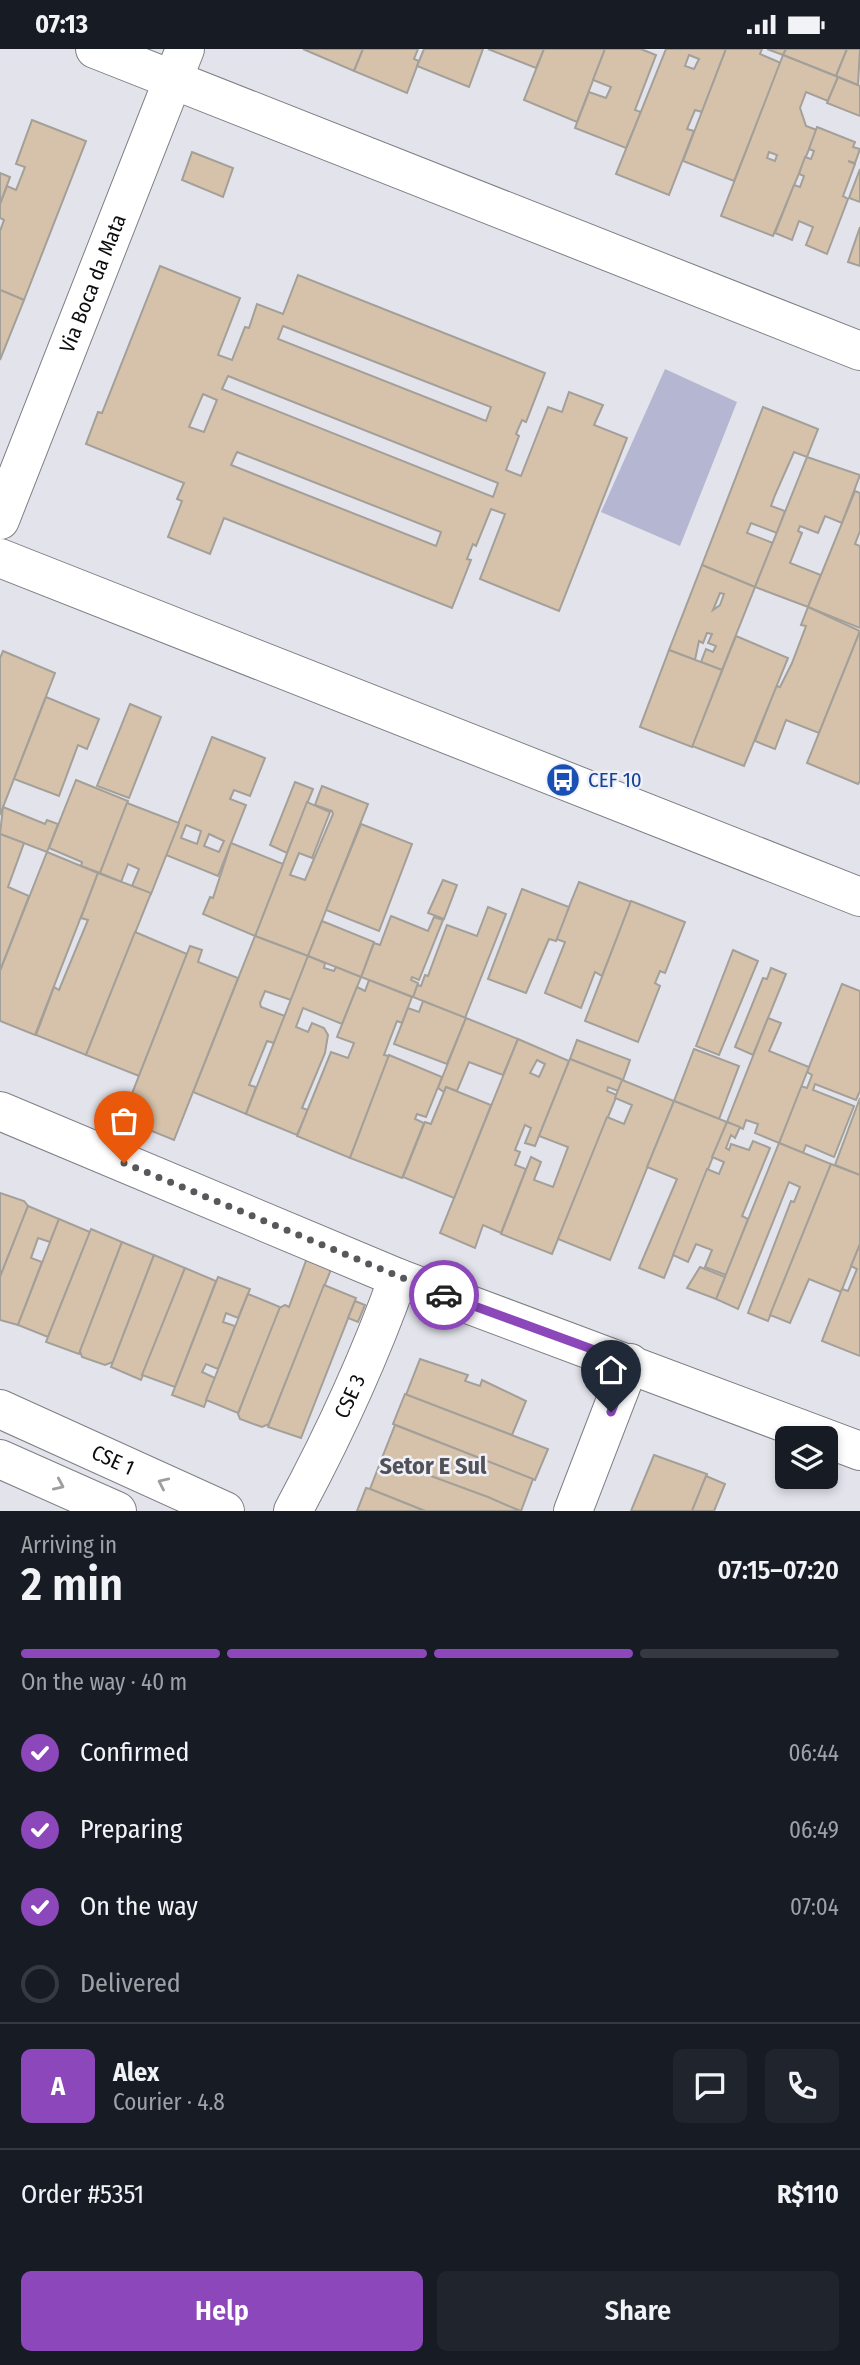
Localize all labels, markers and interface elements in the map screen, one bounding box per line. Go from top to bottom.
text: 07:13 [35,9,88,40]
street label: Via Boca da Mata [54,211,132,357]
bus stop icon: CEF 10 [544,761,582,799]
place label: CEF 10 [588,767,642,793]
pin [94,1091,154,1163]
icon: bag [105,1102,143,1140]
courier [409,1260,479,1330]
icon: car [425,1276,463,1314]
pin [581,1340,641,1412]
icon: home [592,1351,630,1389]
street label: CSE 3 [329,1371,371,1422]
map controls [775,1426,838,1489]
button: layers [775,1426,838,1489]
street label: CSE 1 [88,1439,138,1481]
district label: Setor E Sul [379,1452,487,1480]
one-way arrow [51,1477,64,1491]
one-way arrow [158,1477,170,1491]
text: Arriving in [21,1531,117,1559]
text: 07:15–07:20 [718,1555,839,1586]
text: 2 min [21,1557,123,1612]
text: On the way · 40 m [21,1668,187,1696]
icon: check [21,1734,59,1772]
text: Confirmed [80,1737,190,1768]
text: 06:44 [789,1739,839,1767]
icon: check [21,1811,59,1849]
text: Preparing [80,1814,182,1845]
text: 06:49 [789,1816,839,1844]
icon: check [21,1888,59,1926]
text: On the way [80,1891,198,1922]
text: 07:04 [790,1893,839,1921]
text: Delivered [80,1968,181,1999]
button: chat [673,2049,747,2123]
button: phone [765,2049,839,2123]
text: Alex [113,2057,159,2088]
text: A [51,2071,65,2102]
text: Courier · 4.8 [113,2088,225,2116]
text: Order #5351 [21,2179,144,2210]
text: R$110 [777,2179,839,2210]
button: Help [21,2271,423,2351]
button: Share [437,2271,839,2351]

